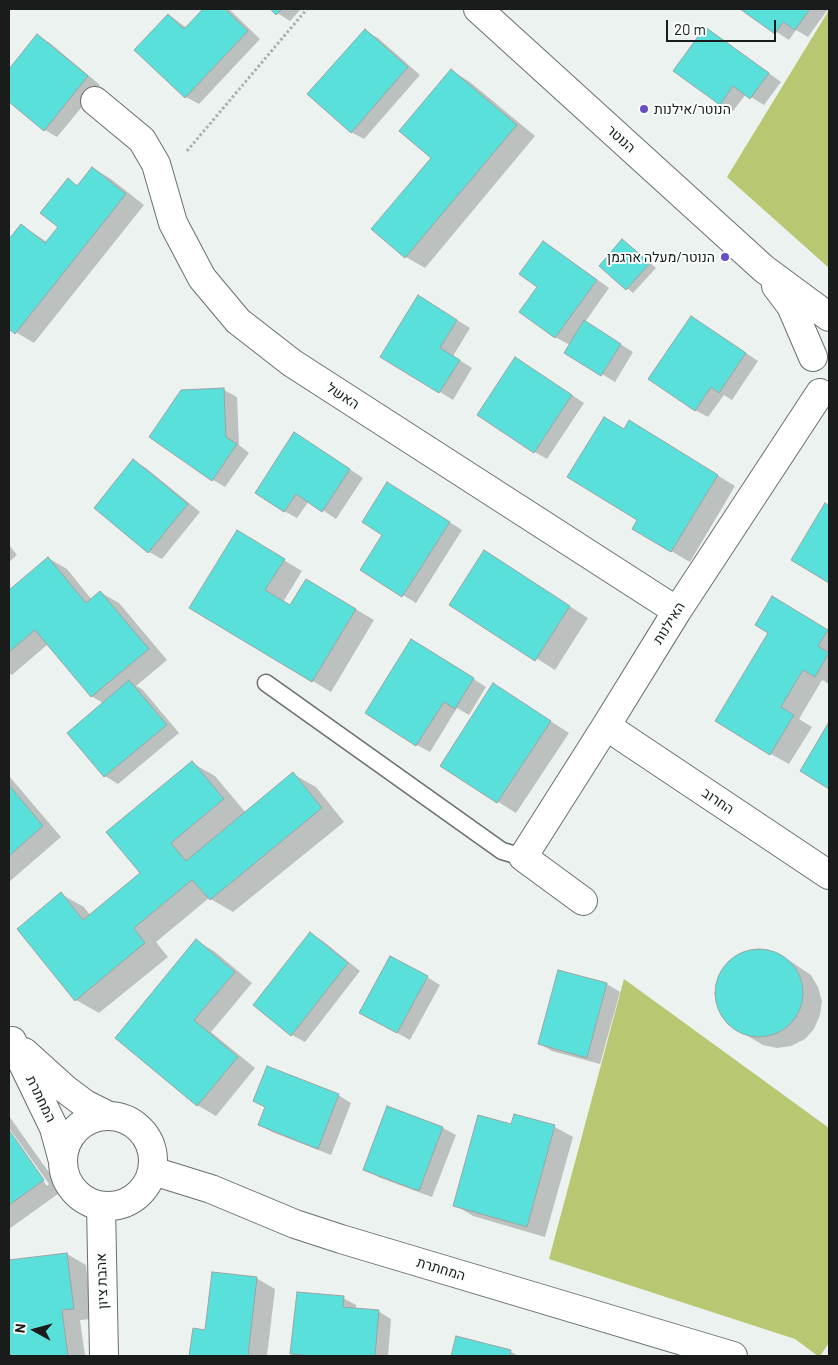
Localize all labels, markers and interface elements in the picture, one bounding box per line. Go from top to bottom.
scale bar [668,10,778,42]
text: 20 m [674,20,706,38]
place label: הנוטר/אילנות [654,101,731,117]
marker: הנוטר/אילנות [638,103,650,115]
street label: הנוטר [603,122,639,156]
place label: הנוטר/מעלה ארגמן [607,249,715,265]
marker: הנוטר/מעלה ארגמן [719,251,731,263]
street label: האשל [324,379,362,413]
street label: האילנות [650,599,688,647]
street label: החרוב [699,784,737,818]
street label: המחתרת [22,1073,60,1125]
street label: אהבת ציון [93,1253,111,1309]
street label: המחתרת [415,1254,467,1284]
north arrow [10,1305,60,1355]
text: N [11,1322,29,1334]

